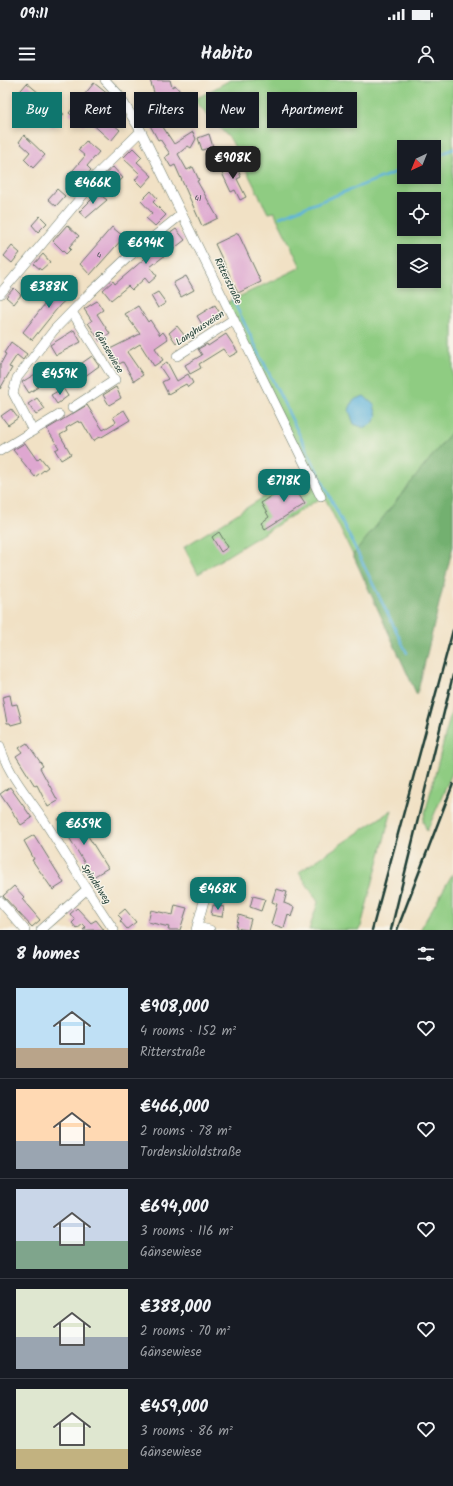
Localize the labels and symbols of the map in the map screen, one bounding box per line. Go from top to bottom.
north arrow [397,140,441,184]
pin: €908K [205,146,261,180]
pin: €466K [65,171,121,205]
house number: 41 [195,192,202,205]
pin: €694K [118,231,174,265]
house number: 4 [97,249,102,262]
street label: Ritterstraße [210,255,246,308]
pin: €388K [21,275,77,309]
street label: Langhusveien [172,306,228,350]
street label: Gänsewiese [90,328,128,377]
pin: €459K [32,362,88,396]
pin: €718K [256,469,312,503]
pin: €659K [56,812,112,846]
street label: Spindelweg [77,860,115,908]
pin: €468K [190,877,246,911]

